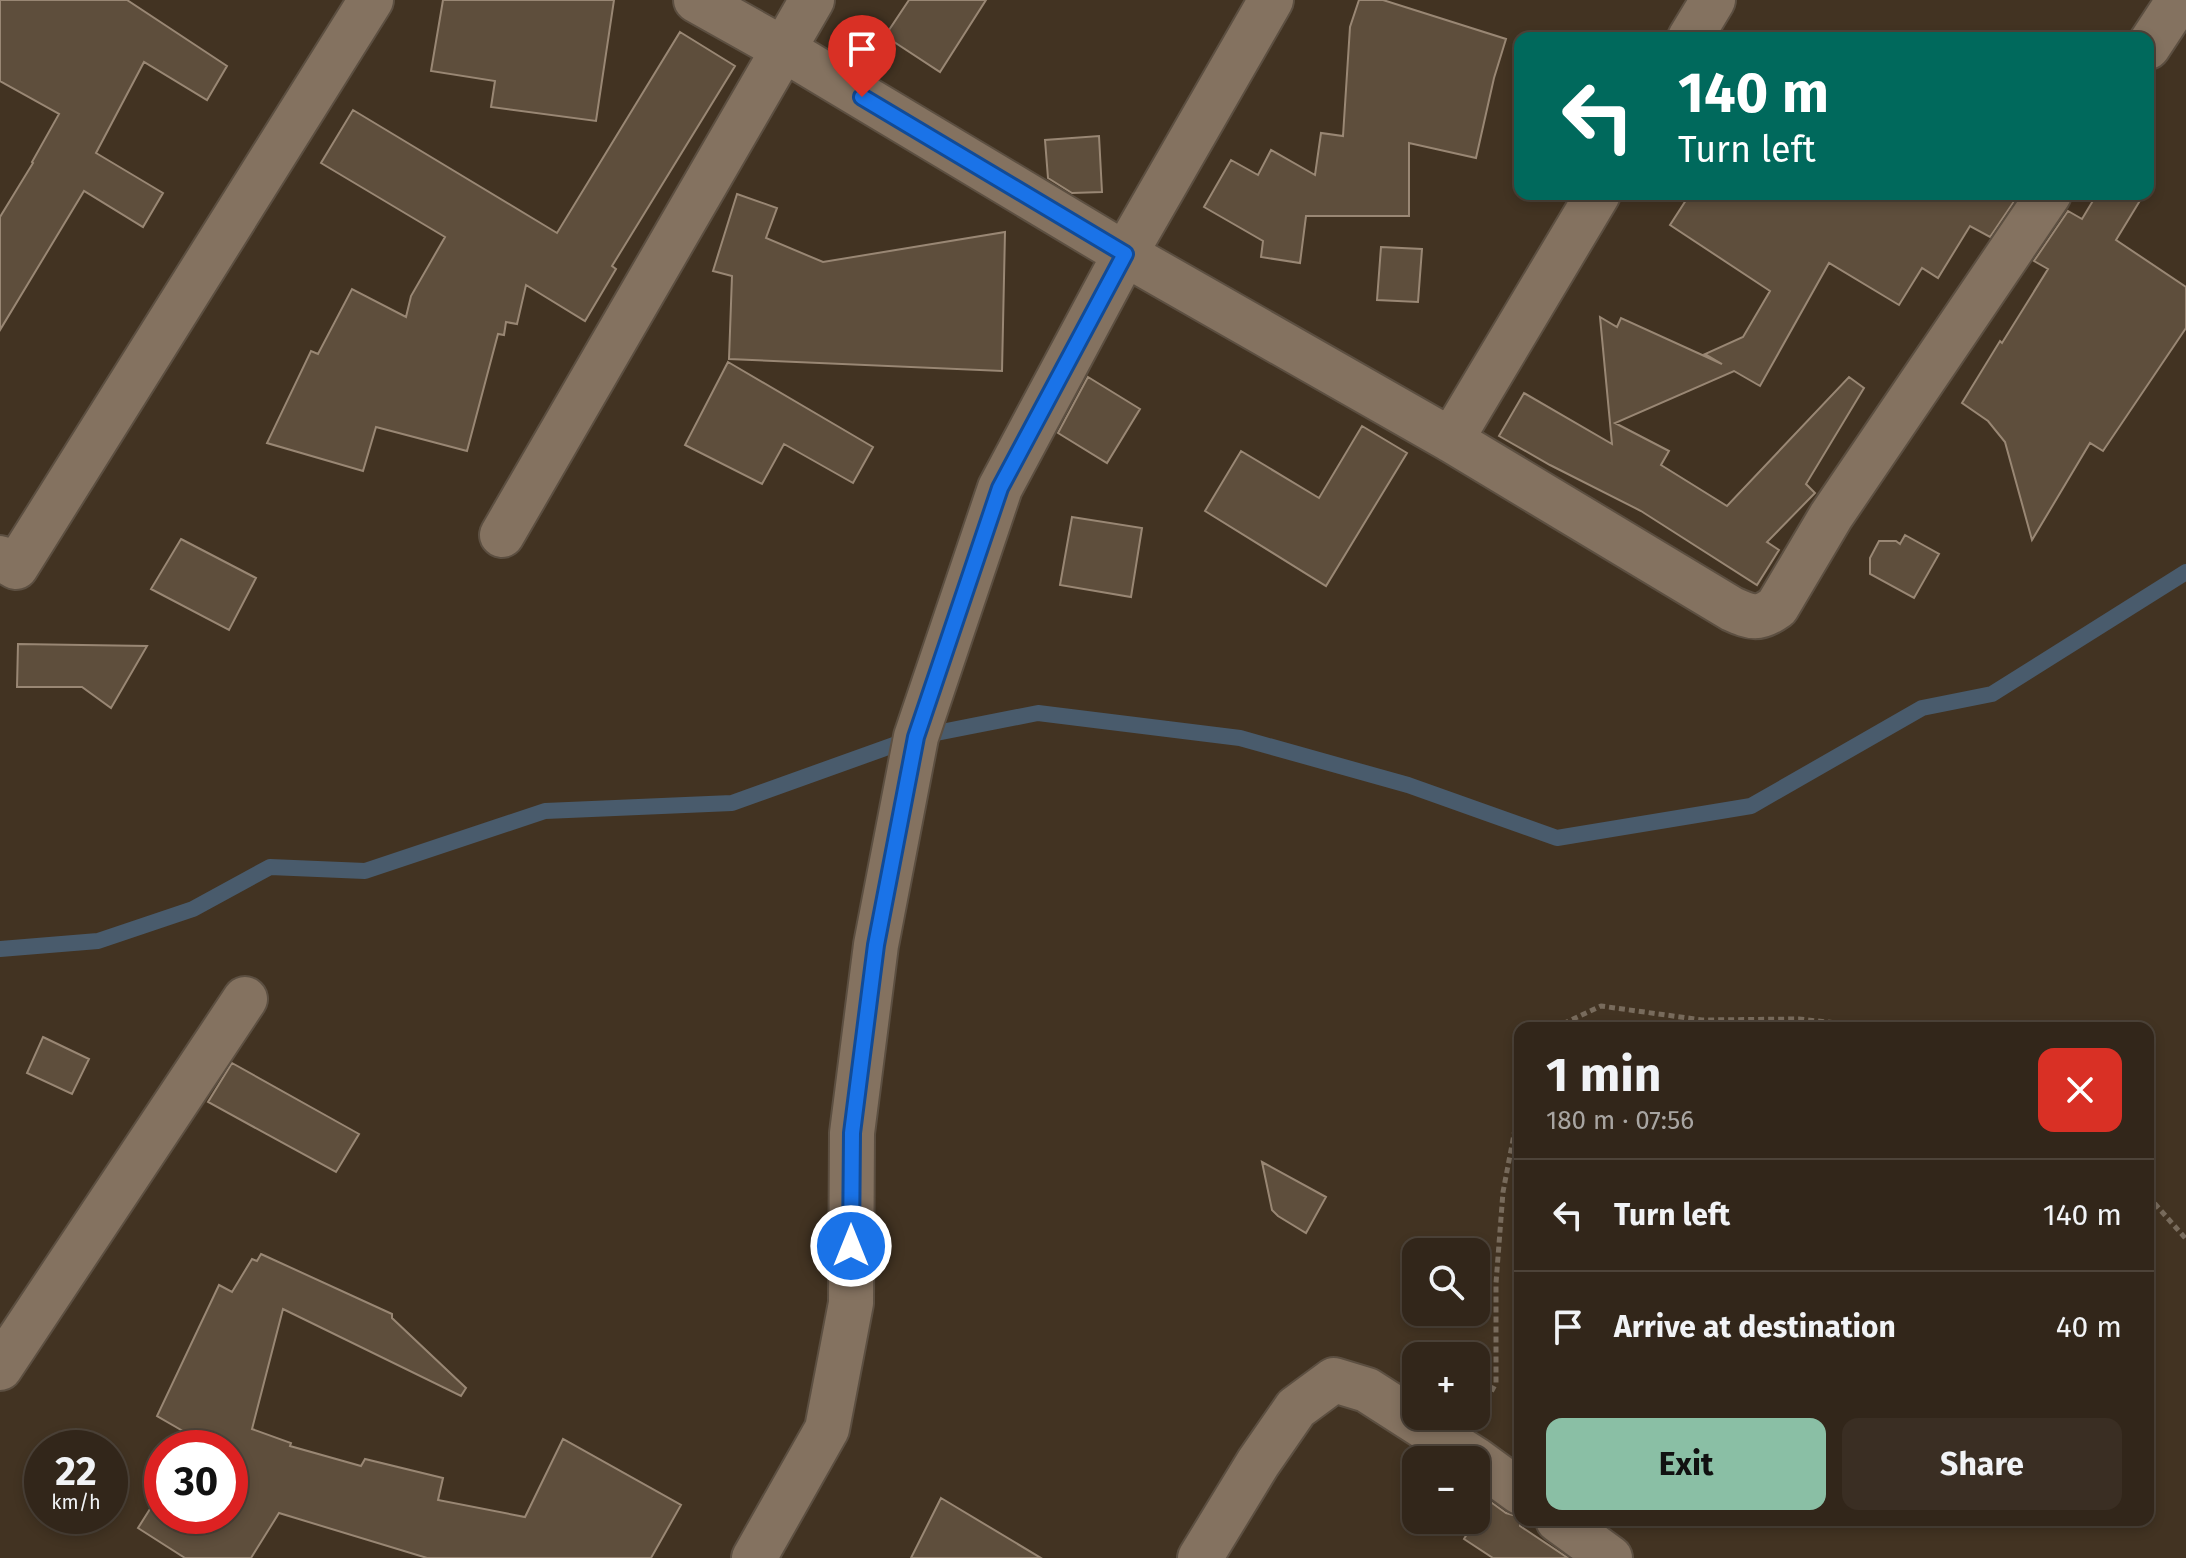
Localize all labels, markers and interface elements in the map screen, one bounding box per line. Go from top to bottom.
pin [828,15,896,97]
icon: arrive [840,27,884,71]
text: 140 m [1678,60,1829,127]
icon: left [1546,64,1650,168]
text: Turn left [1678,128,1816,172]
text: 1 min [1546,1046,1661,1104]
button: close [2038,1048,2122,1132]
text: 180 m · 07:56 [1546,1105,1694,1136]
icon: left [1546,1193,1590,1237]
text: Turn left [1614,1197,1730,1233]
text: 140 m [2043,1197,2122,1233]
position arrow [809,1204,893,1288]
map controls [1402,1238,1490,1534]
button: search [1402,1238,1490,1326]
icon: arrive [1546,1305,1590,1349]
text: Arrive at destination [1614,1309,1896,1345]
text: 40 m [2056,1309,2122,1345]
button: + [1402,1342,1490,1430]
button: Exit [1546,1418,1826,1510]
button: Share [1842,1418,2122,1510]
speed limit sign: 30 [144,1430,248,1534]
button: − [1402,1446,1490,1534]
text: 22 [55,1448,97,1496]
text: km/h [51,1490,101,1514]

